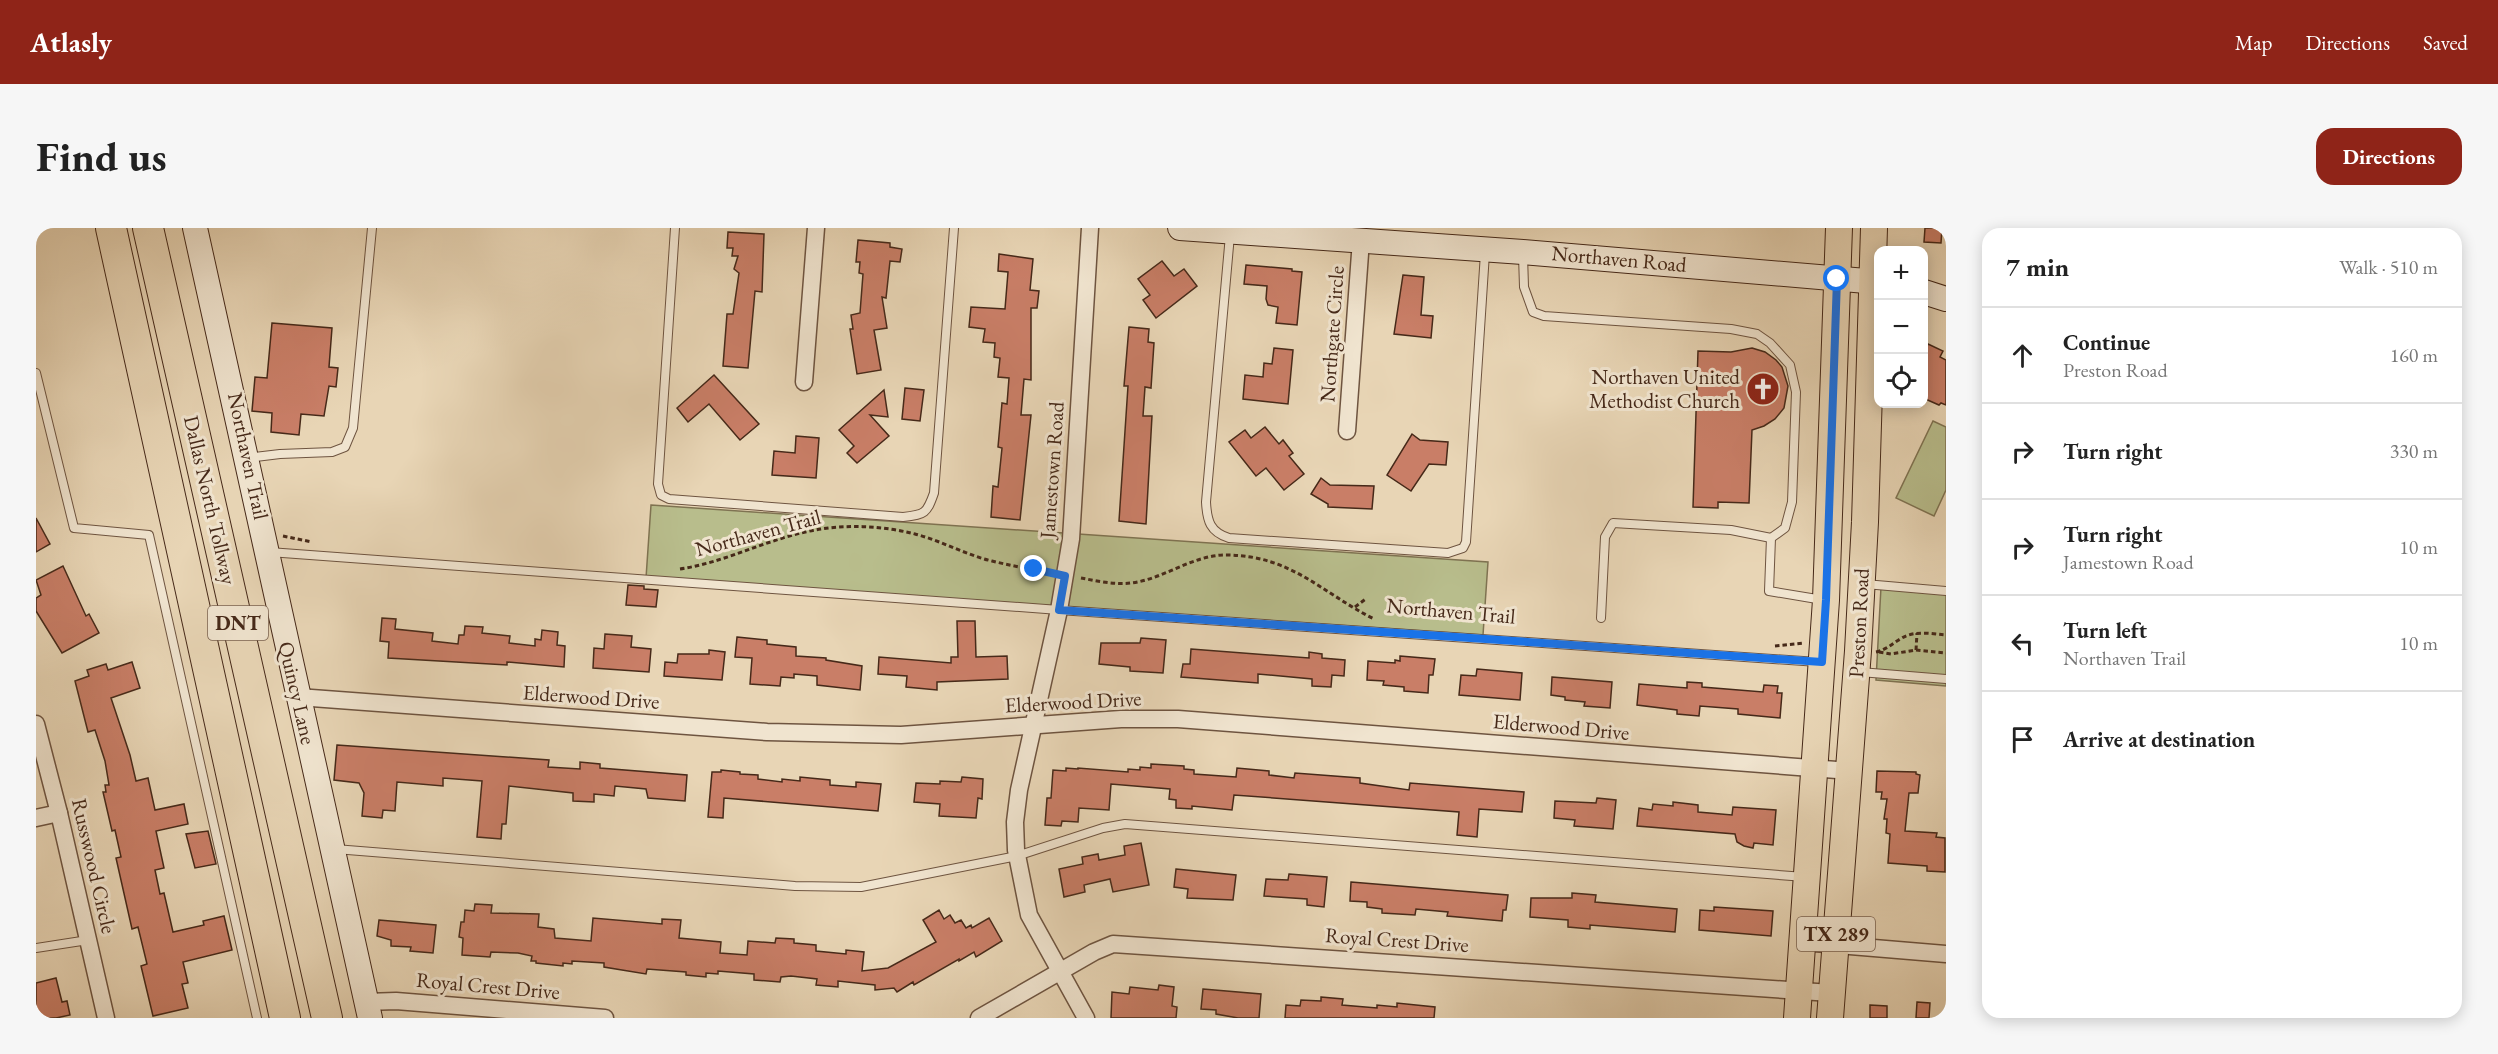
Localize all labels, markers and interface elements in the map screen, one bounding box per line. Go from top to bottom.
text: Atlasly [30,24,112,60]
text: Map [2235,29,2272,56]
text: Directions [2305,29,2390,56]
text: Saved [2423,29,2468,56]
button: Directions [2316,128,2462,185]
text: Find us [36,129,167,184]
street label: Northaven Road [1550,239,1688,278]
map controls [1874,246,1928,408]
button: + [1874,246,1928,300]
text: 7 min [2006,250,2069,284]
text: Walk · 510 m [2339,254,2438,280]
street label: Northgate Circle [1313,265,1350,403]
route start [1823,265,1849,291]
button: − [1874,300,1928,354]
text: Continue [2063,328,2150,357]
icon: ahead [2006,339,2039,372]
text: 160 m [2390,342,2438,368]
button: locate [1874,354,1928,408]
text: Preston Road [2063,357,2168,383]
place label: Northaven United Methodist Church [1589,363,1740,414]
church icon: Northaven United Methodist Church [1745,371,1781,407]
street label: Northaven Trail [222,390,275,522]
street label: Jamestown Road [1033,400,1070,541]
street label: Dallas North Tollway [178,413,243,588]
icon: right [2006,435,2039,468]
text: Turn right [2063,437,2162,466]
text: 330 m [2390,438,2438,464]
street label: Northaven Trail [692,503,824,562]
text: Turn right [2063,520,2162,549]
icon: right [2006,531,2039,564]
text: 10 m [2399,534,2438,560]
text: Jamestown Road [2063,549,2194,575]
route end [1020,555,1046,581]
street label: Preston Road [1842,567,1875,679]
street label: Northaven Trail [1386,591,1517,630]
road number: DNT [208,606,268,640]
text: Turn left [2063,616,2147,645]
icon: left [2006,627,2039,660]
text: 10 m [2399,630,2438,656]
street label: Quincy Lane [272,639,322,747]
text: Northaven Trail [2063,645,2186,671]
street label: Elderwood Drive [522,678,660,715]
street label: Elderwood Drive [1004,684,1142,719]
street label: Elderwood Drive [1492,707,1630,746]
icon: arrive [2006,723,2039,756]
text: Arrive at destination [2063,725,2255,754]
street label: Russwood Circle [66,796,123,936]
road number: TX 289 [1797,917,1875,951]
street label: Royal Crest Drive [1324,921,1470,958]
street label: Royal Crest Drive [415,966,561,1005]

